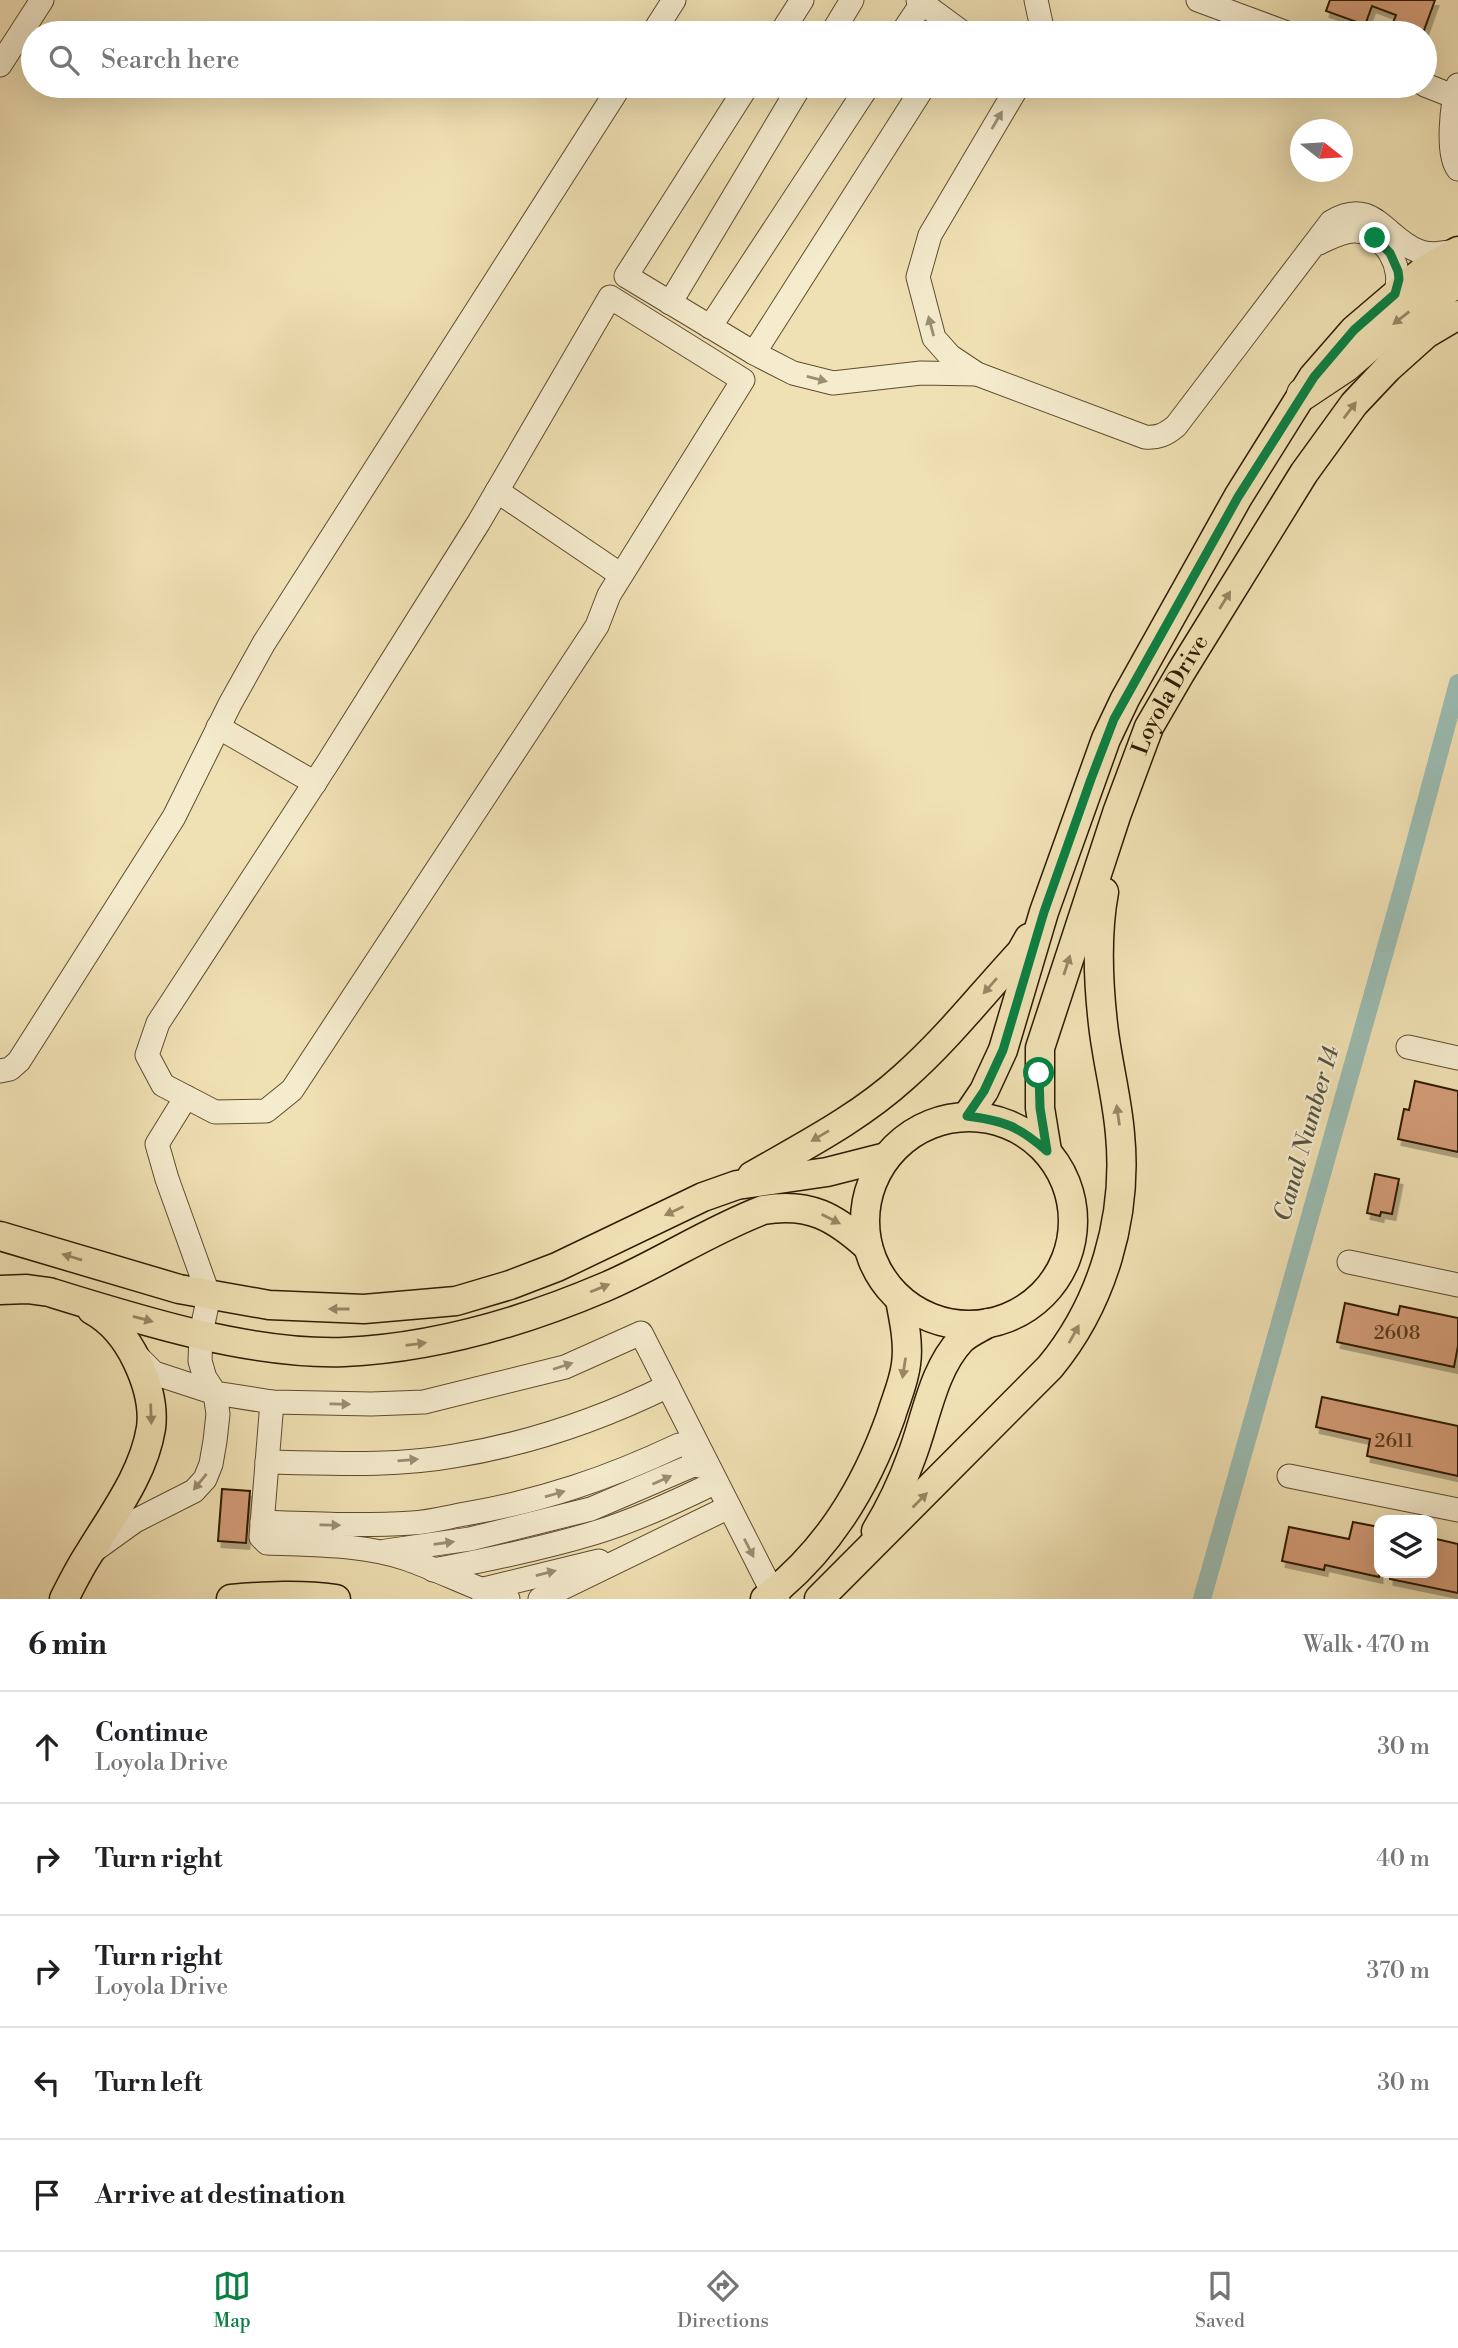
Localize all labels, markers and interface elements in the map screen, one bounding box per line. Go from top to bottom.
search box [21,21,1437,98]
icon: search [45,41,83,79]
text: Search here [101,44,240,76]
one-way arrow [991,111,1004,130]
north arrow [1290,119,1353,182]
route end [1359,222,1390,253]
one-way arrow [1392,311,1410,326]
one-way arrow [925,315,936,337]
one-way arrow [806,374,828,385]
one-way arrow [1343,401,1357,419]
one-way arrow [1219,590,1232,610]
street label: Loyola Drive [1126,629,1215,758]
one-way arrow [1062,954,1073,975]
one-way arrow [983,978,998,995]
water label: Canal Number 14 [1268,1043,1346,1225]
route start [1023,1057,1054,1088]
one-way arrow [1112,1104,1123,1126]
one-way arrow [811,1130,830,1142]
one-way arrow [664,1205,684,1217]
one-way arrow [822,1213,842,1225]
one-way arrow [61,1252,82,1262]
one-way arrow [589,1283,610,1294]
one-way arrow [327,1303,349,1315]
one-way arrow [133,1314,155,1325]
house number: 2608 [1374,1321,1420,1345]
one-way arrow [1068,1324,1080,1343]
one-way arrow [405,1339,427,1350]
one-way arrow [898,1357,909,1379]
one-way arrow [553,1361,574,1371]
one-way arrow [329,1398,351,1410]
one-way arrow [145,1403,156,1425]
house number: 2611 [1375,1429,1413,1453]
one-way arrow [398,1454,420,1465]
one-way arrow [193,1472,208,1490]
one-way arrow [652,1474,672,1486]
one-way arrow [544,1489,565,1499]
one-way arrow [911,1492,927,1509]
map controls [1374,1515,1437,1578]
button: layers [1374,1515,1437,1578]
one-way arrow [319,1519,341,1531]
one-way arrow [433,1537,455,1548]
one-way arrow [744,1538,755,1558]
one-way arrow [535,1567,557,1578]
text: 6 min [28,1626,107,1664]
text: Walk · 470 m [1303,1631,1430,1659]
text: Continue [95,1717,208,1749]
icon: ahead [28,1728,66,1766]
text: 30 m [1377,1733,1430,1761]
text: Loyola Drive [95,1749,228,1777]
icon: right [28,1840,66,1878]
text: Turn right [95,1843,223,1875]
text: 40 m [1376,1845,1430,1873]
text: Turn right [95,1941,223,1973]
icon: right [28,1952,66,1990]
text: 370 m [1367,1957,1430,1985]
text: Loyola Drive [95,1973,228,2001]
icon: left [28,2064,66,2102]
text: Turn left [95,2067,203,2099]
text: 30 m [1377,2069,1430,2097]
icon: arrive [28,2176,66,2214]
text: Arrive at destination [95,2179,345,2211]
tab: Map [213,2267,251,2333]
tab: Directions [677,2267,769,2333]
tab: Saved [1195,2267,1245,2333]

